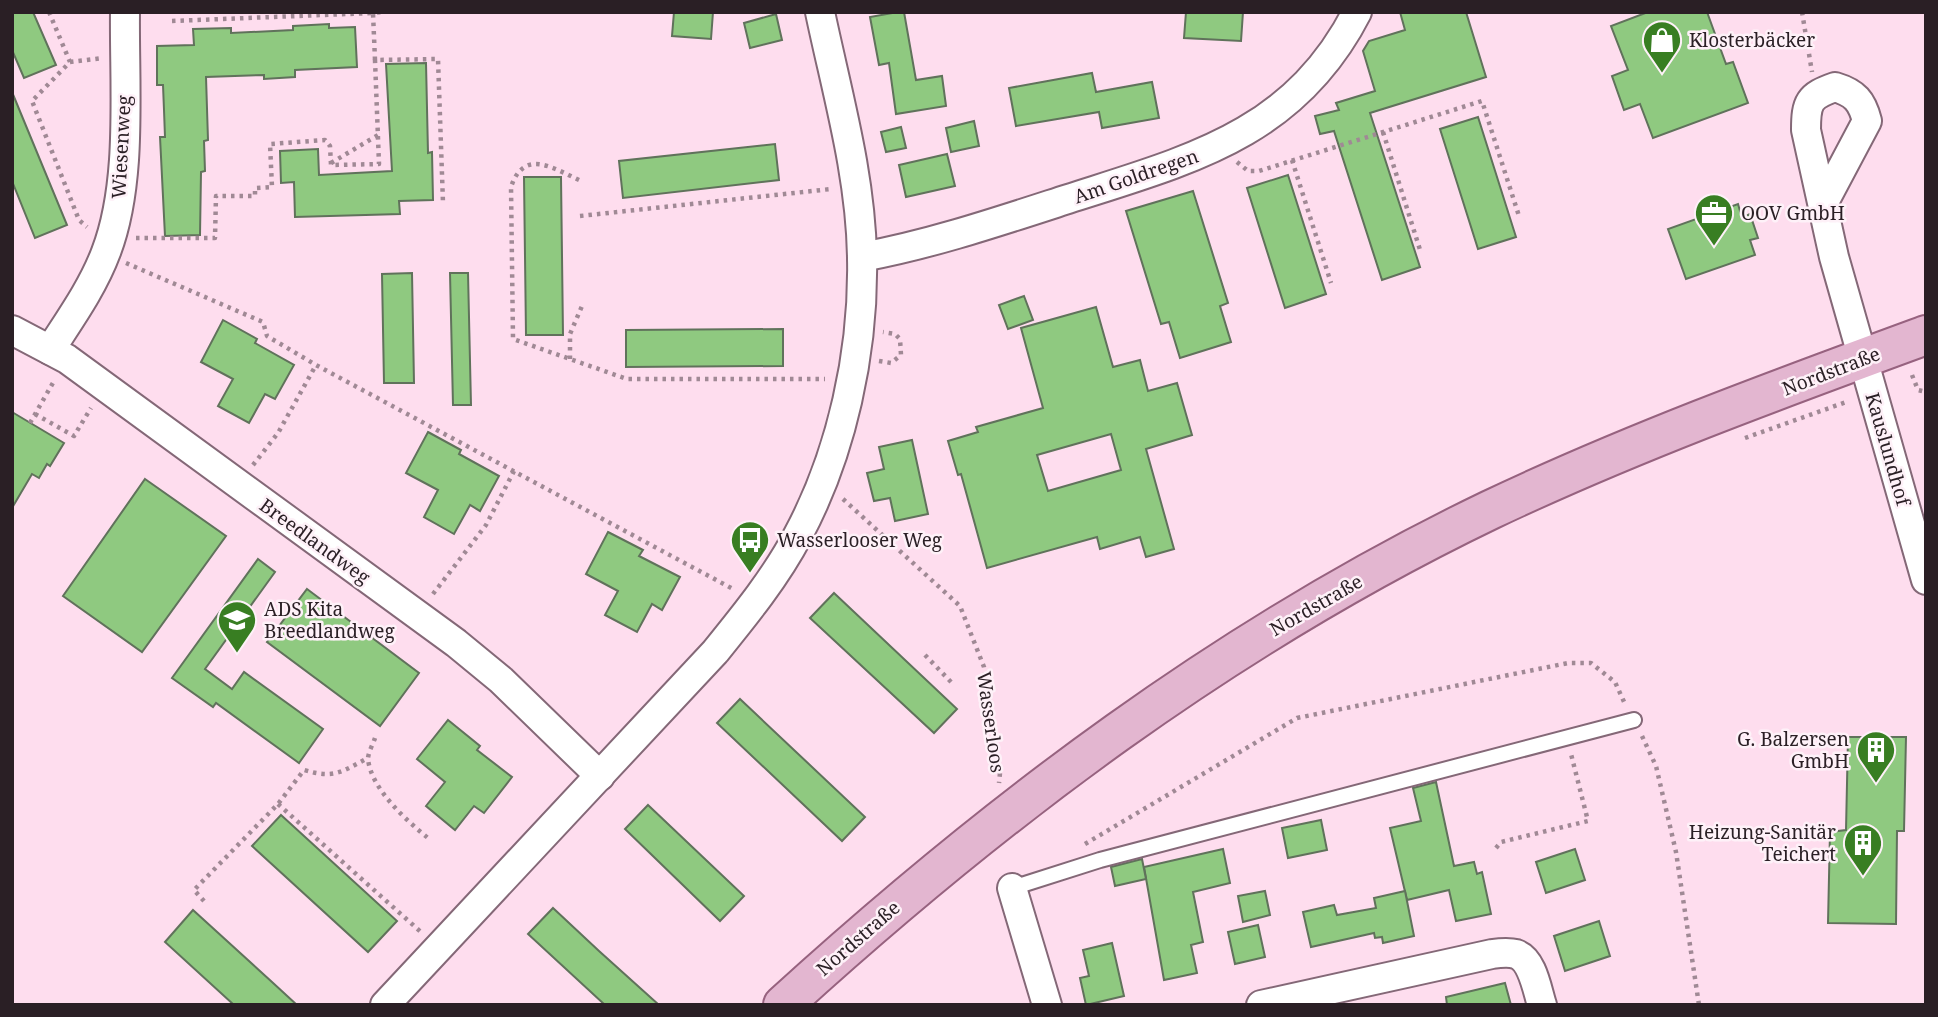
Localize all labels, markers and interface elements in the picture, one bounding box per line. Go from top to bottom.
shop icon: Klosterbäcker [1641,19,1683,74]
place label: Klosterbäcker [1689,27,1815,53]
street label: Wiesenweg [105,94,137,200]
street label: Am Goldregen [1070,143,1202,209]
office icon: OOV GmbH [1693,192,1735,247]
place label: OOV GmbH [1741,200,1845,226]
street label: Nordstraße [1778,340,1884,402]
street label: Kauslundhof [1859,389,1917,511]
street label: Breedlandweg [255,492,375,590]
bus stop icon: Wasserlooser Weg [729,519,771,574]
place label: Wasserlooser Weg [777,527,942,553]
street label: Nordstraße [1265,568,1367,642]
place label: ADS Kita Breedlandweg [264,596,395,644]
school or university icon: ADS Kita Breedlandweg [216,599,258,654]
street label: Wasserloos [971,670,1011,774]
place label: G. Balzersen GmbH [1737,726,1849,774]
building icon: G. Balzersen GmbH [1855,729,1897,784]
place label: Heizung-Sanitär Teichert [1689,819,1836,867]
building icon: Heizung-Sanitär Teichert [1842,822,1884,877]
street label: Nordstraße [811,894,905,982]

